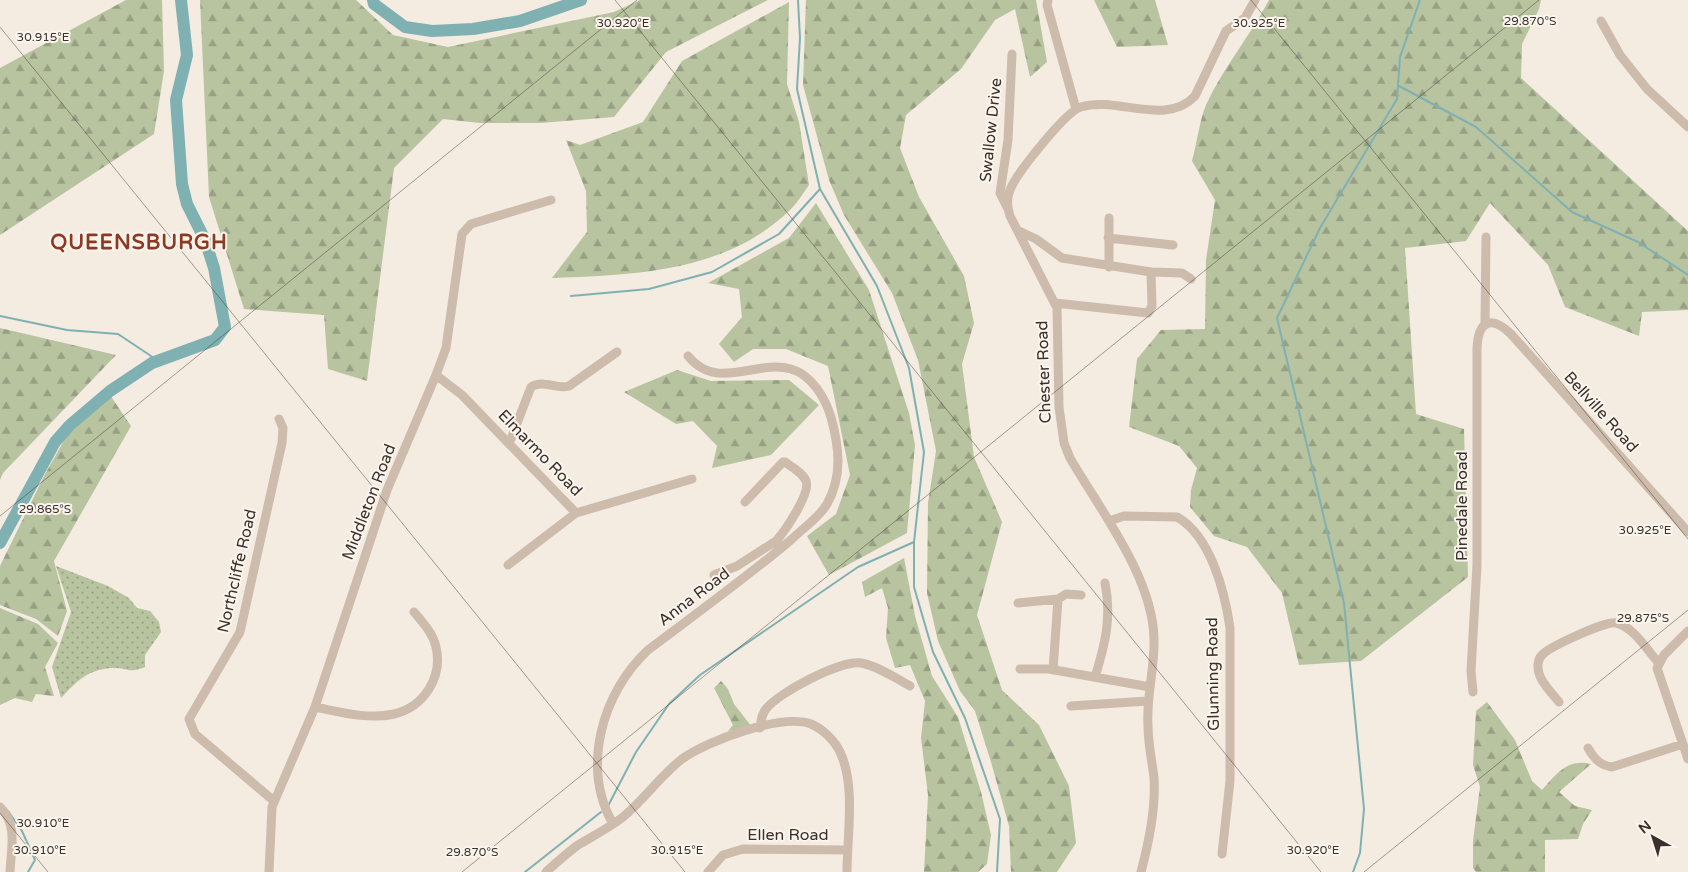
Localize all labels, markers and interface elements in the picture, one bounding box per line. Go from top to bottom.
text: 29.870°S [1504,14,1556,28]
text: 30.920°E [597,16,650,30]
text: 30.925°E [1233,16,1286,30]
text: 30.915°E [17,30,70,44]
street label: Swallow Drive [976,77,1006,183]
district label: QUEENSBURGH [50,230,228,255]
street label: Chester Road [1032,320,1056,424]
street label: Bellville Road [1559,367,1643,457]
street label: Elmarmo Road [494,405,586,501]
street label: Middleton Road [338,441,400,563]
street label: Pinedale Road [1452,451,1472,561]
text: 29.865°S [19,502,71,516]
street label: Northcliffe Road [213,507,261,635]
text: 30.925°E [1619,523,1672,537]
street label: Anna Road [654,564,734,630]
text: 29.875°S [1617,611,1669,625]
street label: Glunning Road [1202,617,1224,731]
north arrow [1628,812,1678,862]
text: 30.910°E [17,816,70,830]
text: N [1635,817,1655,837]
street label: Ellen Road [747,825,829,845]
text: 30.910°E [14,843,67,857]
text: 30.915°E [651,843,704,857]
text: 30.920°E [1287,843,1340,857]
text: 29.870°S [446,845,498,859]

